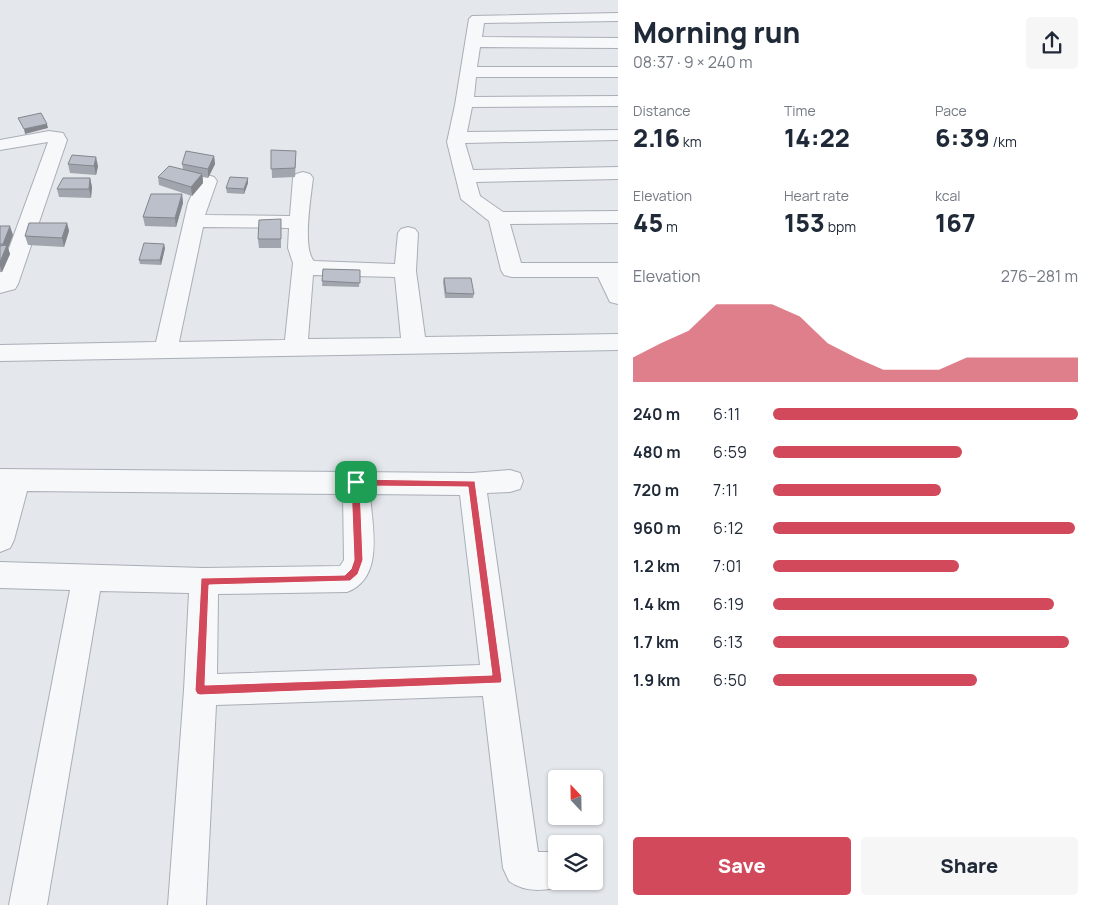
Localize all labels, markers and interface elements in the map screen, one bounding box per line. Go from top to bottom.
text: Morning run [633,13,800,51]
button: share [1026,17,1078,69]
text: 08:37 · 9 × 240 m [633,51,753,73]
text: Distance [633,101,690,120]
text: Time [784,101,816,120]
text: Pace [935,101,967,120]
text: 2.16 [633,120,680,155]
text: 14:22 [784,120,850,155]
text: 6:39 [935,120,990,155]
text: km [680,132,702,151]
text: /km [990,132,1017,151]
text: Elevation [633,186,692,205]
text: Heart rate [784,186,849,205]
text: kcal [935,186,961,205]
text: 45 [633,205,663,240]
text: 153 [784,205,825,240]
text: 167 [935,205,976,240]
text: m [663,217,678,236]
text: bpm [825,217,856,236]
text: Elevation [633,265,701,287]
text: 276–281 m [1001,265,1078,287]
text: 240 m [633,403,680,425]
text: 6:11 [713,403,740,425]
text: 480 m [633,441,681,463]
text: 6:59 [713,441,747,463]
pin [335,461,377,503]
icon: arrive [342,468,370,496]
text: 720 m [633,479,679,501]
text: 7:11 [713,479,738,501]
text: 960 m [633,517,681,539]
text: 6:12 [713,517,743,539]
text: 1.2 km [633,555,680,577]
text: 7:01 [713,555,742,577]
text: 1.4 km [633,593,680,615]
text: 6:19 [713,593,744,615]
text: 1.7 km [633,631,679,653]
text: 6:13 [713,631,743,653]
text: 1.9 km [633,669,680,691]
text: 6:50 [713,669,747,691]
north arrow [548,770,602,825]
map controls [548,770,603,890]
button: layers [548,835,603,890]
button: Save [633,837,851,895]
button: Share [861,837,1078,895]

